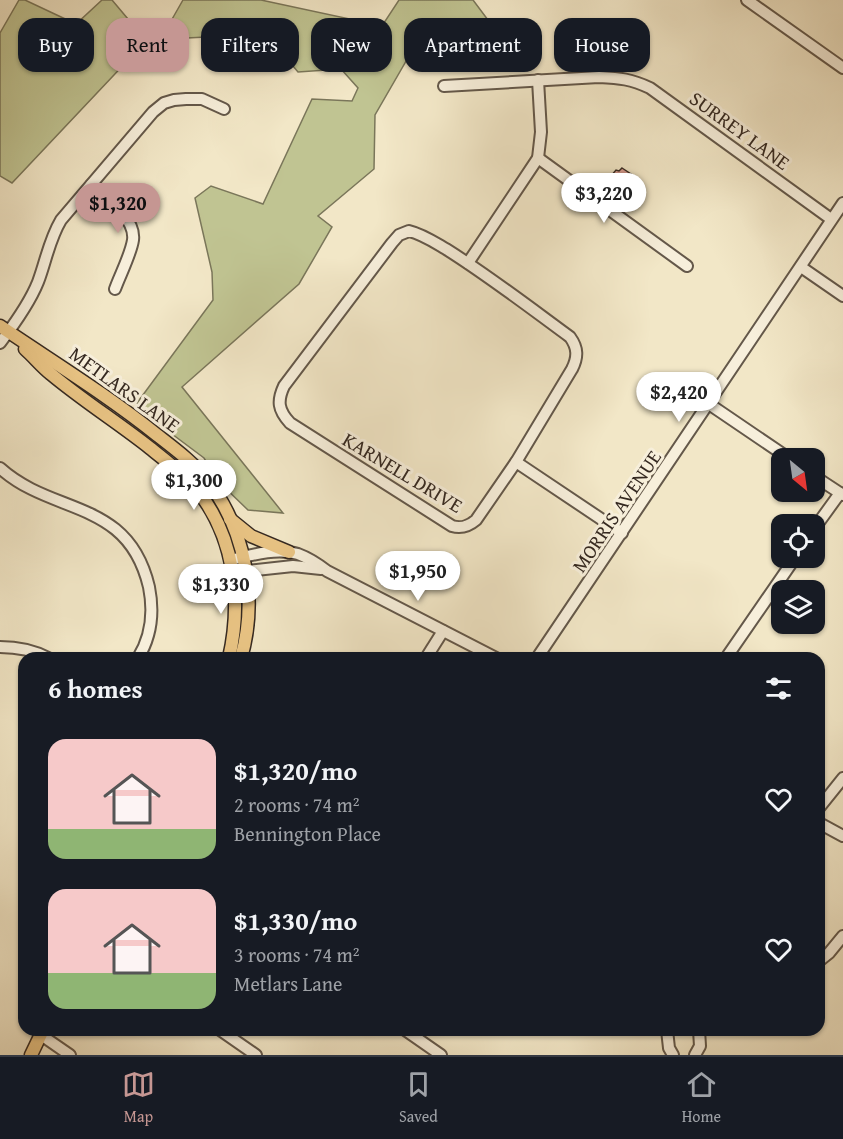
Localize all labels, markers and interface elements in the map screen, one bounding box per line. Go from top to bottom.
chip: Buy [18,18,94,72]
chip: Rent [106,18,189,72]
chip: Filters [201,18,299,72]
chip: New [311,18,392,72]
chip: Apartment [404,18,542,72]
chip: House [554,18,650,72]
street label: SURREY LANE [684,84,796,176]
pin: $3,220 [555,173,653,224]
text: $3,220 [575,178,633,207]
pin: $1,320 [69,183,167,234]
text: $1,320 [89,188,147,217]
street label: METLARS LANE [64,339,186,439]
pin: $2,420 [630,372,728,423]
text: $2,420 [650,377,708,406]
street label: KARNELL DRIVE [337,425,469,519]
street label: MORRIS AVENUE [564,444,668,578]
north arrow [771,448,825,502]
map controls [771,448,825,634]
pin: $1,300 [145,460,243,511]
text: $1,300 [165,465,223,494]
button: locate [771,514,825,568]
pin: $1,950 [369,551,467,602]
text: $1,950 [389,556,447,585]
pin: $1,330 [172,564,270,615]
text: $1,330 [192,569,250,598]
button: layers [771,580,825,634]
text: 6 homes [48,669,143,708]
icon: filters [762,672,795,705]
text: $1,320/mo [234,751,357,790]
icon: home [96,763,168,835]
icon: heart [762,783,795,816]
text: 2 rooms · 74 m² [234,790,360,819]
text: Bennington Place [234,819,381,848]
text: $1,330/mo [234,901,357,940]
icon: home [96,913,168,985]
icon: heart [762,933,795,966]
text: 3 rooms · 74 m² [234,940,360,969]
text: Metlars Lane [234,969,342,998]
tab: Map [122,1068,155,1128]
tab: Saved [399,1068,438,1128]
tab: Home [682,1068,721,1128]

